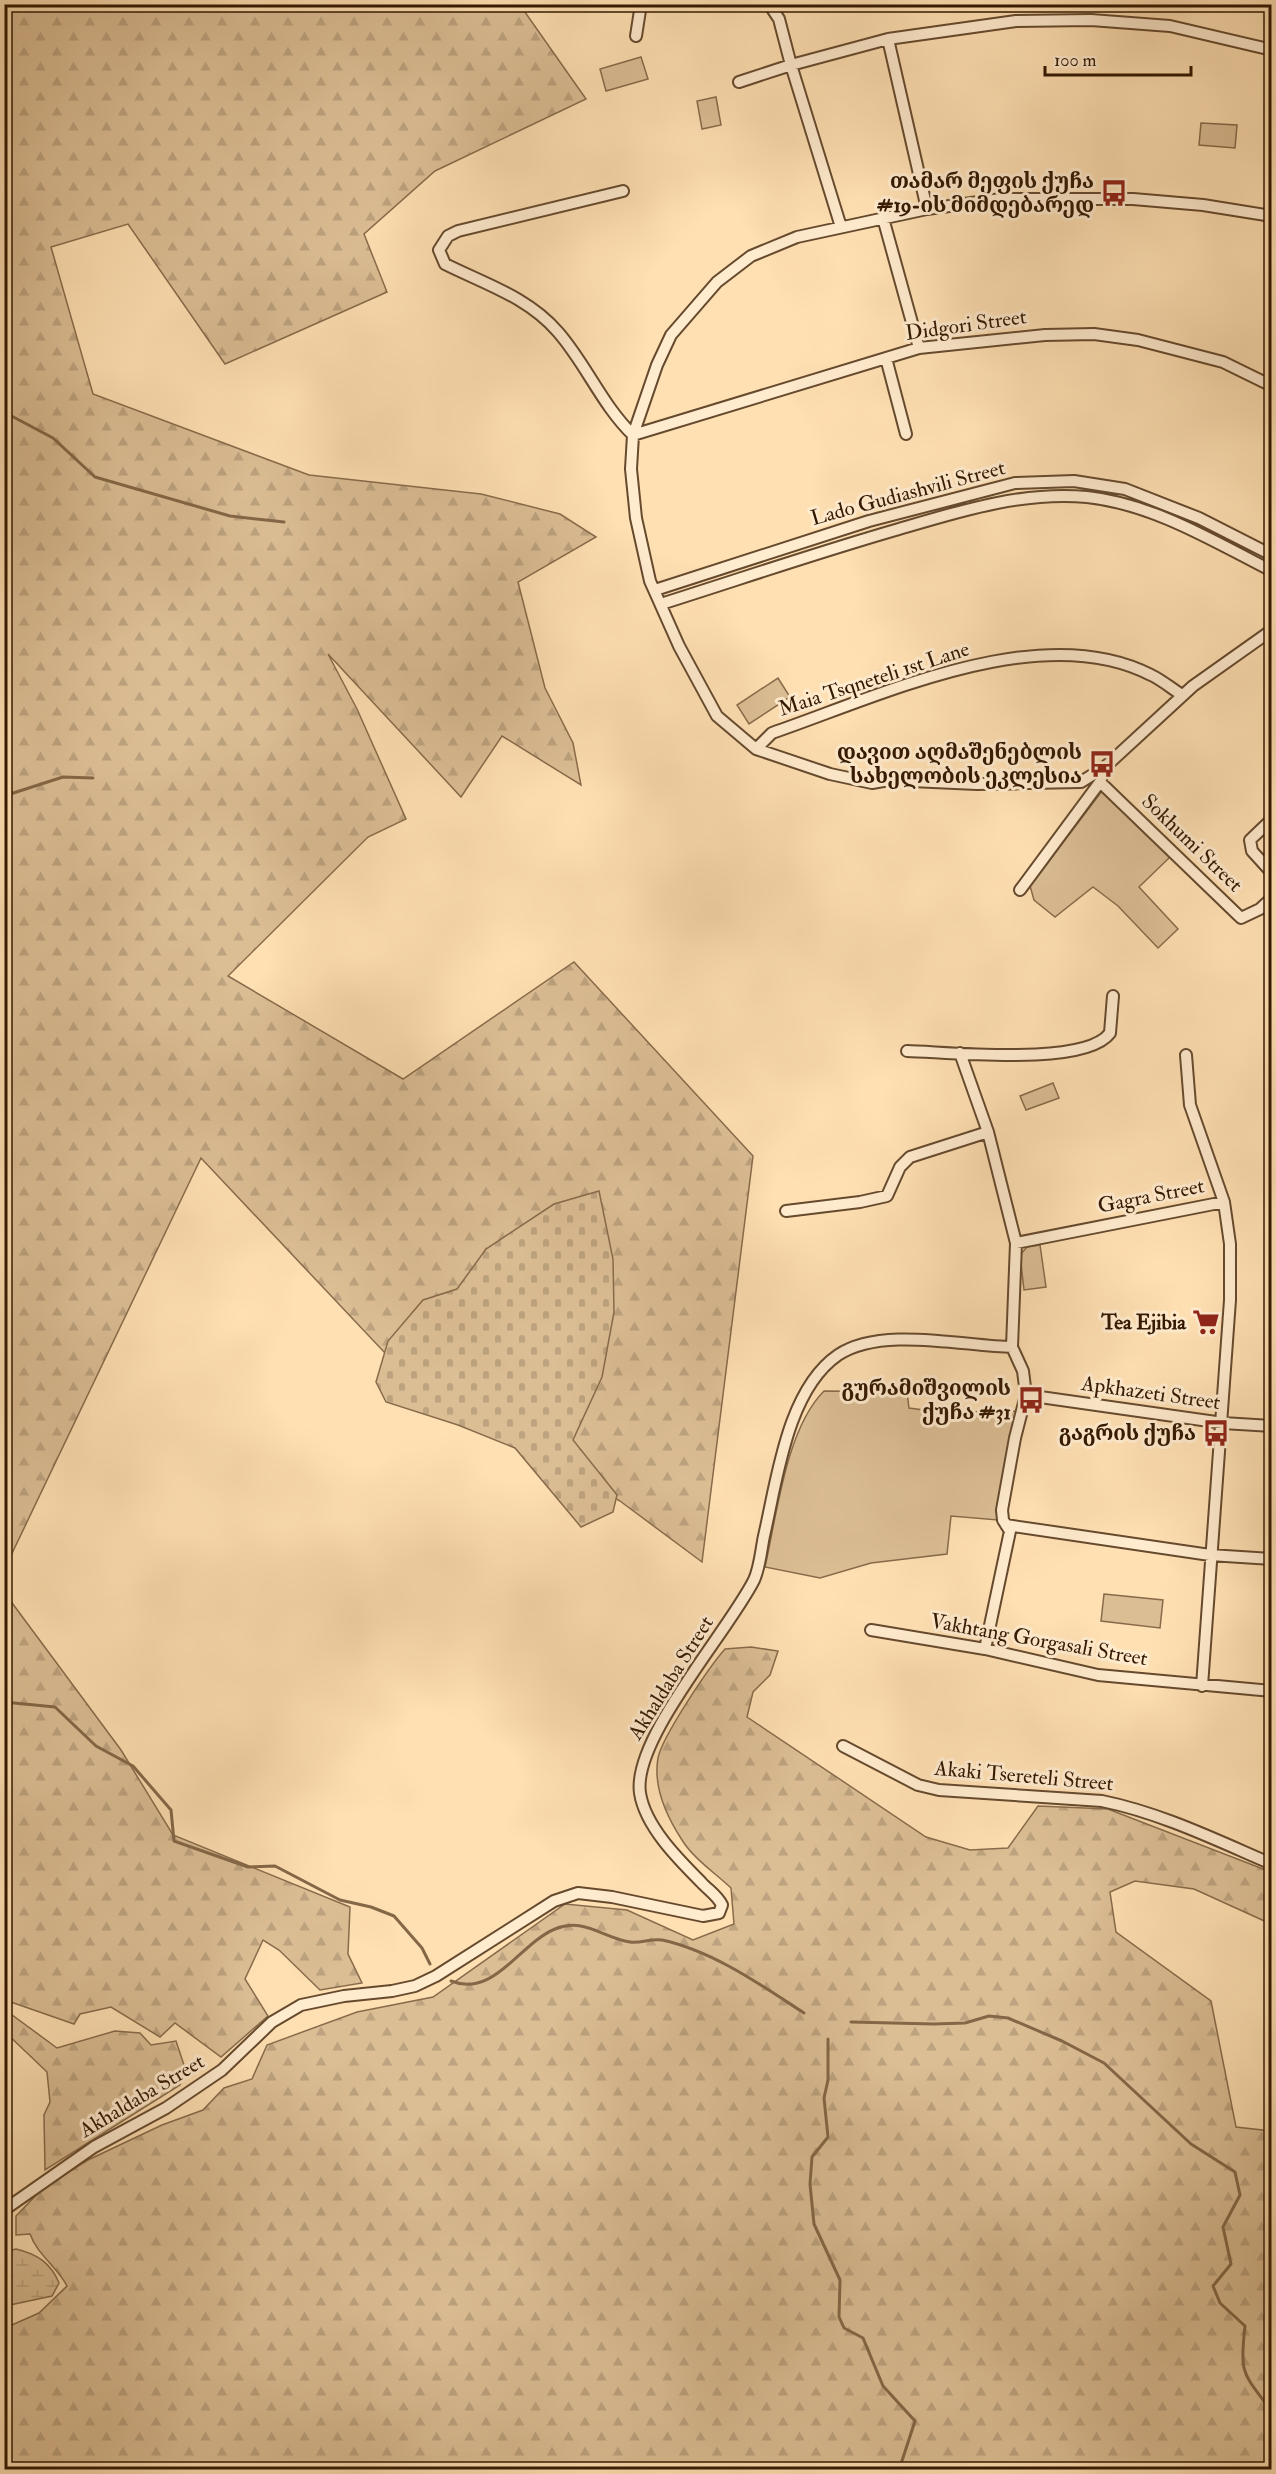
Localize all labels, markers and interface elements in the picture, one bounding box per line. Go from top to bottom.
scale bar [1045,39,1190,77]
text: 100 m [1054,49,1097,72]
place label: თამარ მეფის ქუჩა #19-ის მიმდებარედ [877,168,1094,219]
bus stop icon: თამარ მეფის ქუჩა #19-ის მიმდებარედ [1099,178,1129,208]
street label: Didgori Street [904,303,1028,347]
street label: Lado Gudiashvili Street [808,454,1008,532]
street label: Maia Tsqneteli 1st Lane [775,635,973,723]
place label: დავით აღმაშენებლის სახელობის ეკლესია [837,739,1082,790]
bus stop icon: დავით აღმაშენებლის სახელობის ეკლესია [1087,749,1117,779]
street label: Sokhumi Street [1136,788,1248,898]
street label: Gagra Street [1095,1172,1207,1220]
supermarket icon: Tea Ejibia [1191,1307,1221,1337]
place label: Tea Ejibia [1100,1309,1187,1336]
street label: Apkhazeti Street [1079,1370,1222,1416]
place label: გურამიშვილის ქუჩა #31 [841,1375,1011,1426]
bus stop icon: გურამიშვილის ქუჩა #31 [1016,1385,1046,1415]
bus stop icon: გაგრის ქუჩა [1201,1418,1231,1448]
place label: გაგრის ქუჩა [1059,1420,1196,1447]
street label: Vakhtang Gorgasali Street [928,1608,1150,1672]
street label: Akhaldaba Street [622,1611,720,1746]
street label: Akaki Tsereteli Street [932,1755,1115,1797]
street label: Akhaldaba Street [74,2048,210,2144]

